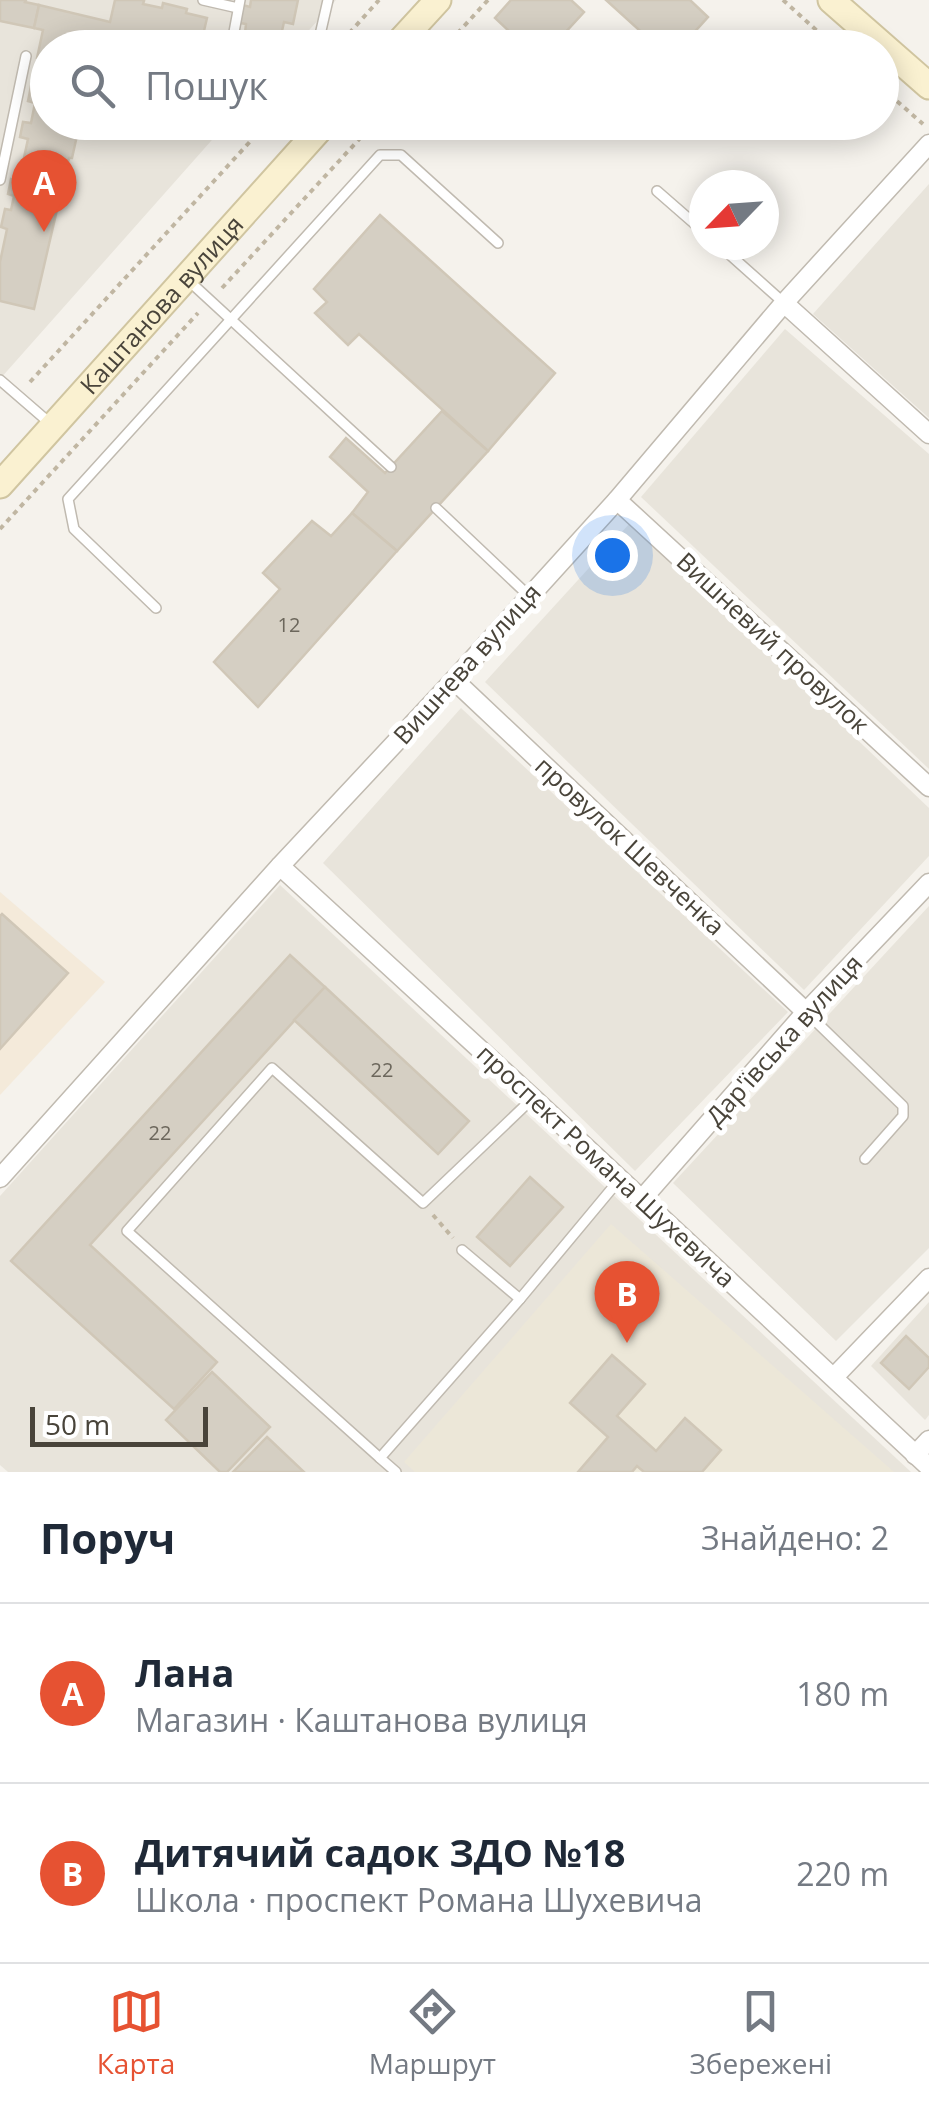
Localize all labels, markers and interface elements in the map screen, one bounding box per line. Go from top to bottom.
search box [30,30,899,140]
icon: search [65,58,120,113]
text: Пошук [145,59,268,111]
pin: A [12,150,76,232]
north arrow [689,170,779,260]
street label: Каштанова вулиця [72,208,250,401]
your location [587,530,638,581]
street label: Вишневий провулок [670,544,877,741]
street label: Вишнева вулиця [385,576,548,751]
house number: 12 [278,611,300,638]
street label: провулок Шевченка [529,748,733,942]
street label: Дар'ївська вулиця [697,947,869,1132]
street label: проспект Романа Шухевича [470,1036,743,1294]
house number: 22 [371,1056,393,1083]
house number: 22 [149,1119,171,1146]
pin: B [594,1260,660,1343]
scale bar [30,1402,208,1446]
text: 50 m [45,1405,110,1443]
text: Поруч [40,1509,175,1566]
text: Знайдено: 2 [701,1516,889,1559]
text: Лана [135,1646,234,1698]
text: A [61,1672,84,1715]
text: 180 m [796,1672,889,1715]
text: Магазин · Каштанова вулиця [135,1698,588,1741]
text: Дитячий садок ЗДО №18 [135,1826,625,1878]
text: B [62,1852,83,1895]
text: 220 m [796,1852,889,1895]
text: Школа · проспект Романа Шухевича [135,1878,702,1921]
tab: Карта [97,1984,175,2082]
tab: Маршрут [369,1984,496,2082]
tab: Збережені [690,1984,832,2082]

